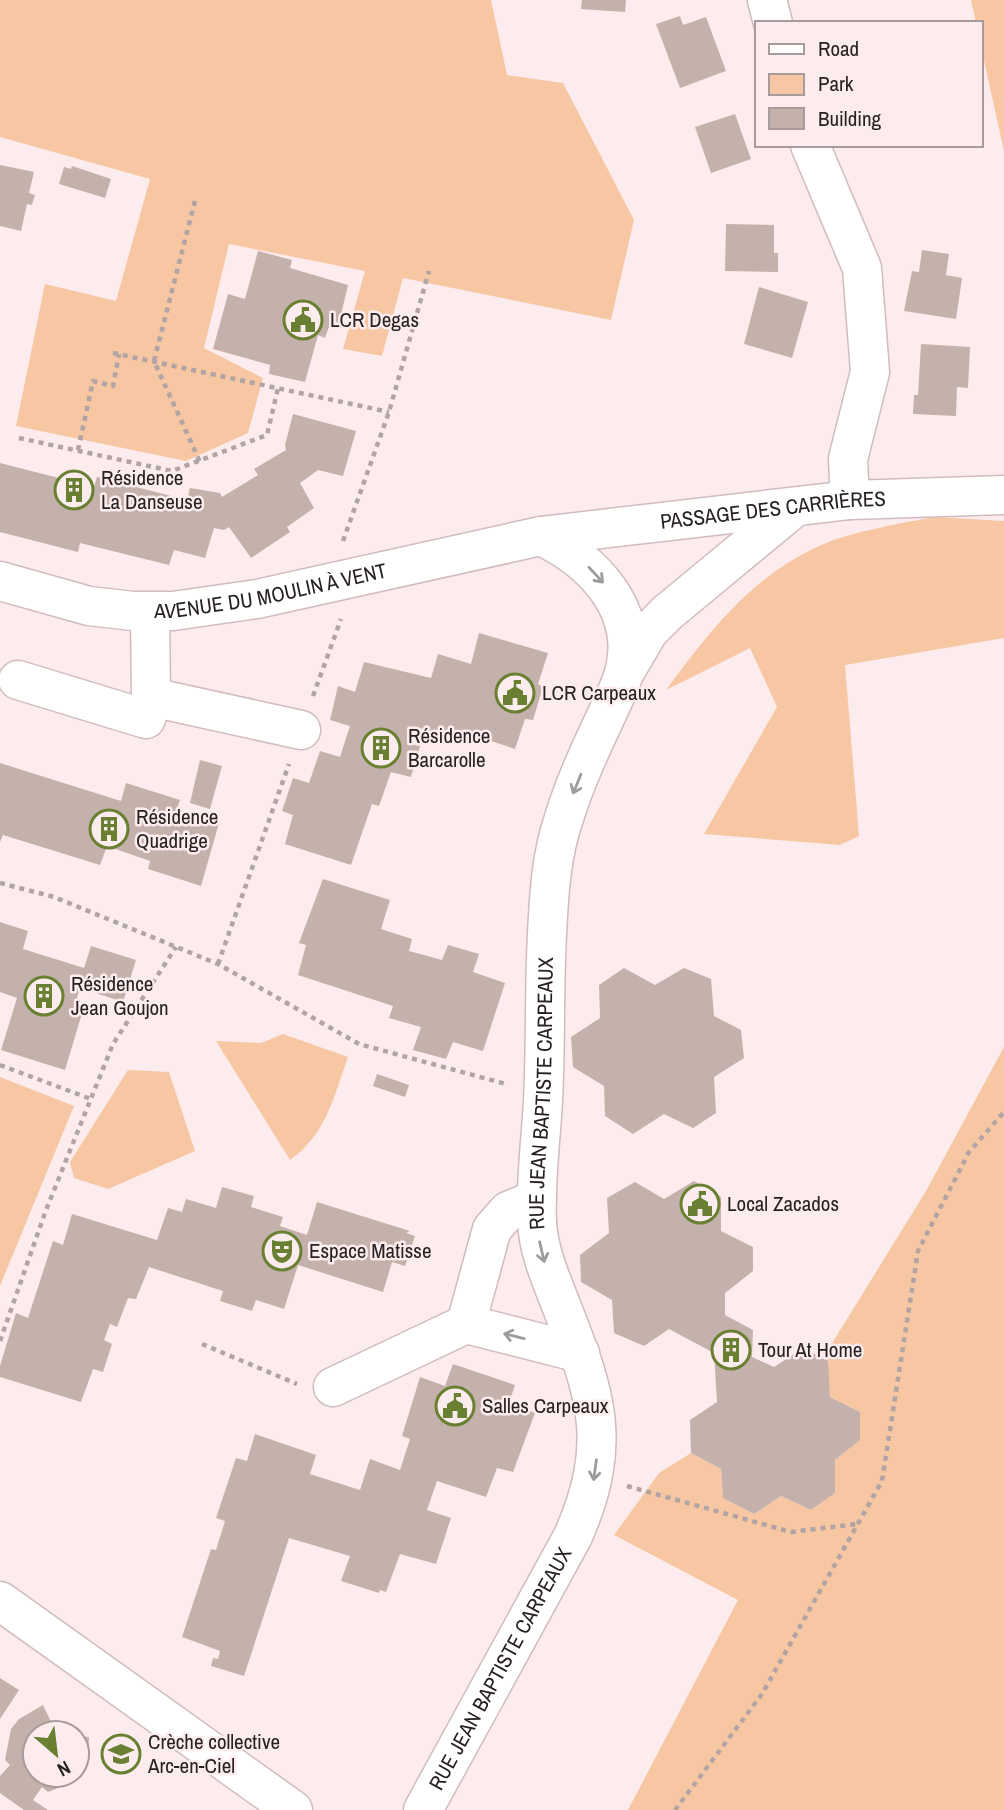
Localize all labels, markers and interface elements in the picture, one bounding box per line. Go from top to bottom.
legend [755,21,983,147]
text: Road [818,34,859,63]
text: Park [818,69,854,98]
text: Building [818,104,882,133]
public building icon: LCR Degas [282,299,324,341]
place label: LCR Degas [330,305,419,334]
place label: Résidence La Danseuse [101,463,202,516]
building icon: Résidence La Danseuse [53,469,95,511]
street label: PASSAGE DES CARRIÈRES [659,484,886,536]
street label: AVENUE DU MOULIN À VENT [153,556,390,625]
one-way arrow [588,566,605,583]
public building icon: LCR Carpeaux [494,672,536,714]
place label: LCR Carpeaux [542,678,656,707]
place label: Résidence Barcarolle [408,721,490,774]
building icon: Résidence Barcarolle [360,727,402,769]
one-way arrow [569,772,582,794]
place label: Résidence Quadrige [136,802,218,855]
building icon: Résidence Quadrige [88,808,130,850]
street label: RUE JEAN BAPTISTE CARPEAUX [522,956,560,1231]
place label: Résidence Jean Goujon [71,969,169,1022]
building icon: Résidence Jean Goujon [23,975,65,1017]
public building icon: Local Zacados [679,1183,721,1225]
place label: Local Zacados [727,1189,839,1218]
theatre icon: Espace Matisse [261,1230,303,1272]
place label: Espace Matisse [309,1236,432,1265]
one-way arrow [536,1240,549,1262]
one-way arrow [503,1329,526,1342]
building icon: Tour At Home [710,1329,752,1371]
place label: Tour At Home [758,1335,862,1364]
public building icon: Salles Carpeaux [434,1385,476,1427]
place label: Salles Carpeaux [482,1391,609,1420]
one-way arrow [588,1458,601,1481]
street label: RUE JEAN BAPTISTE CARPEAUX [422,1541,578,1795]
north arrow [21,1719,91,1789]
place label: Crèche collective Arc-en-Ciel [147,1727,280,1780]
school or university icon: Crèche collective Arc-en-Ciel [100,1733,142,1775]
text: N [53,1755,75,1783]

